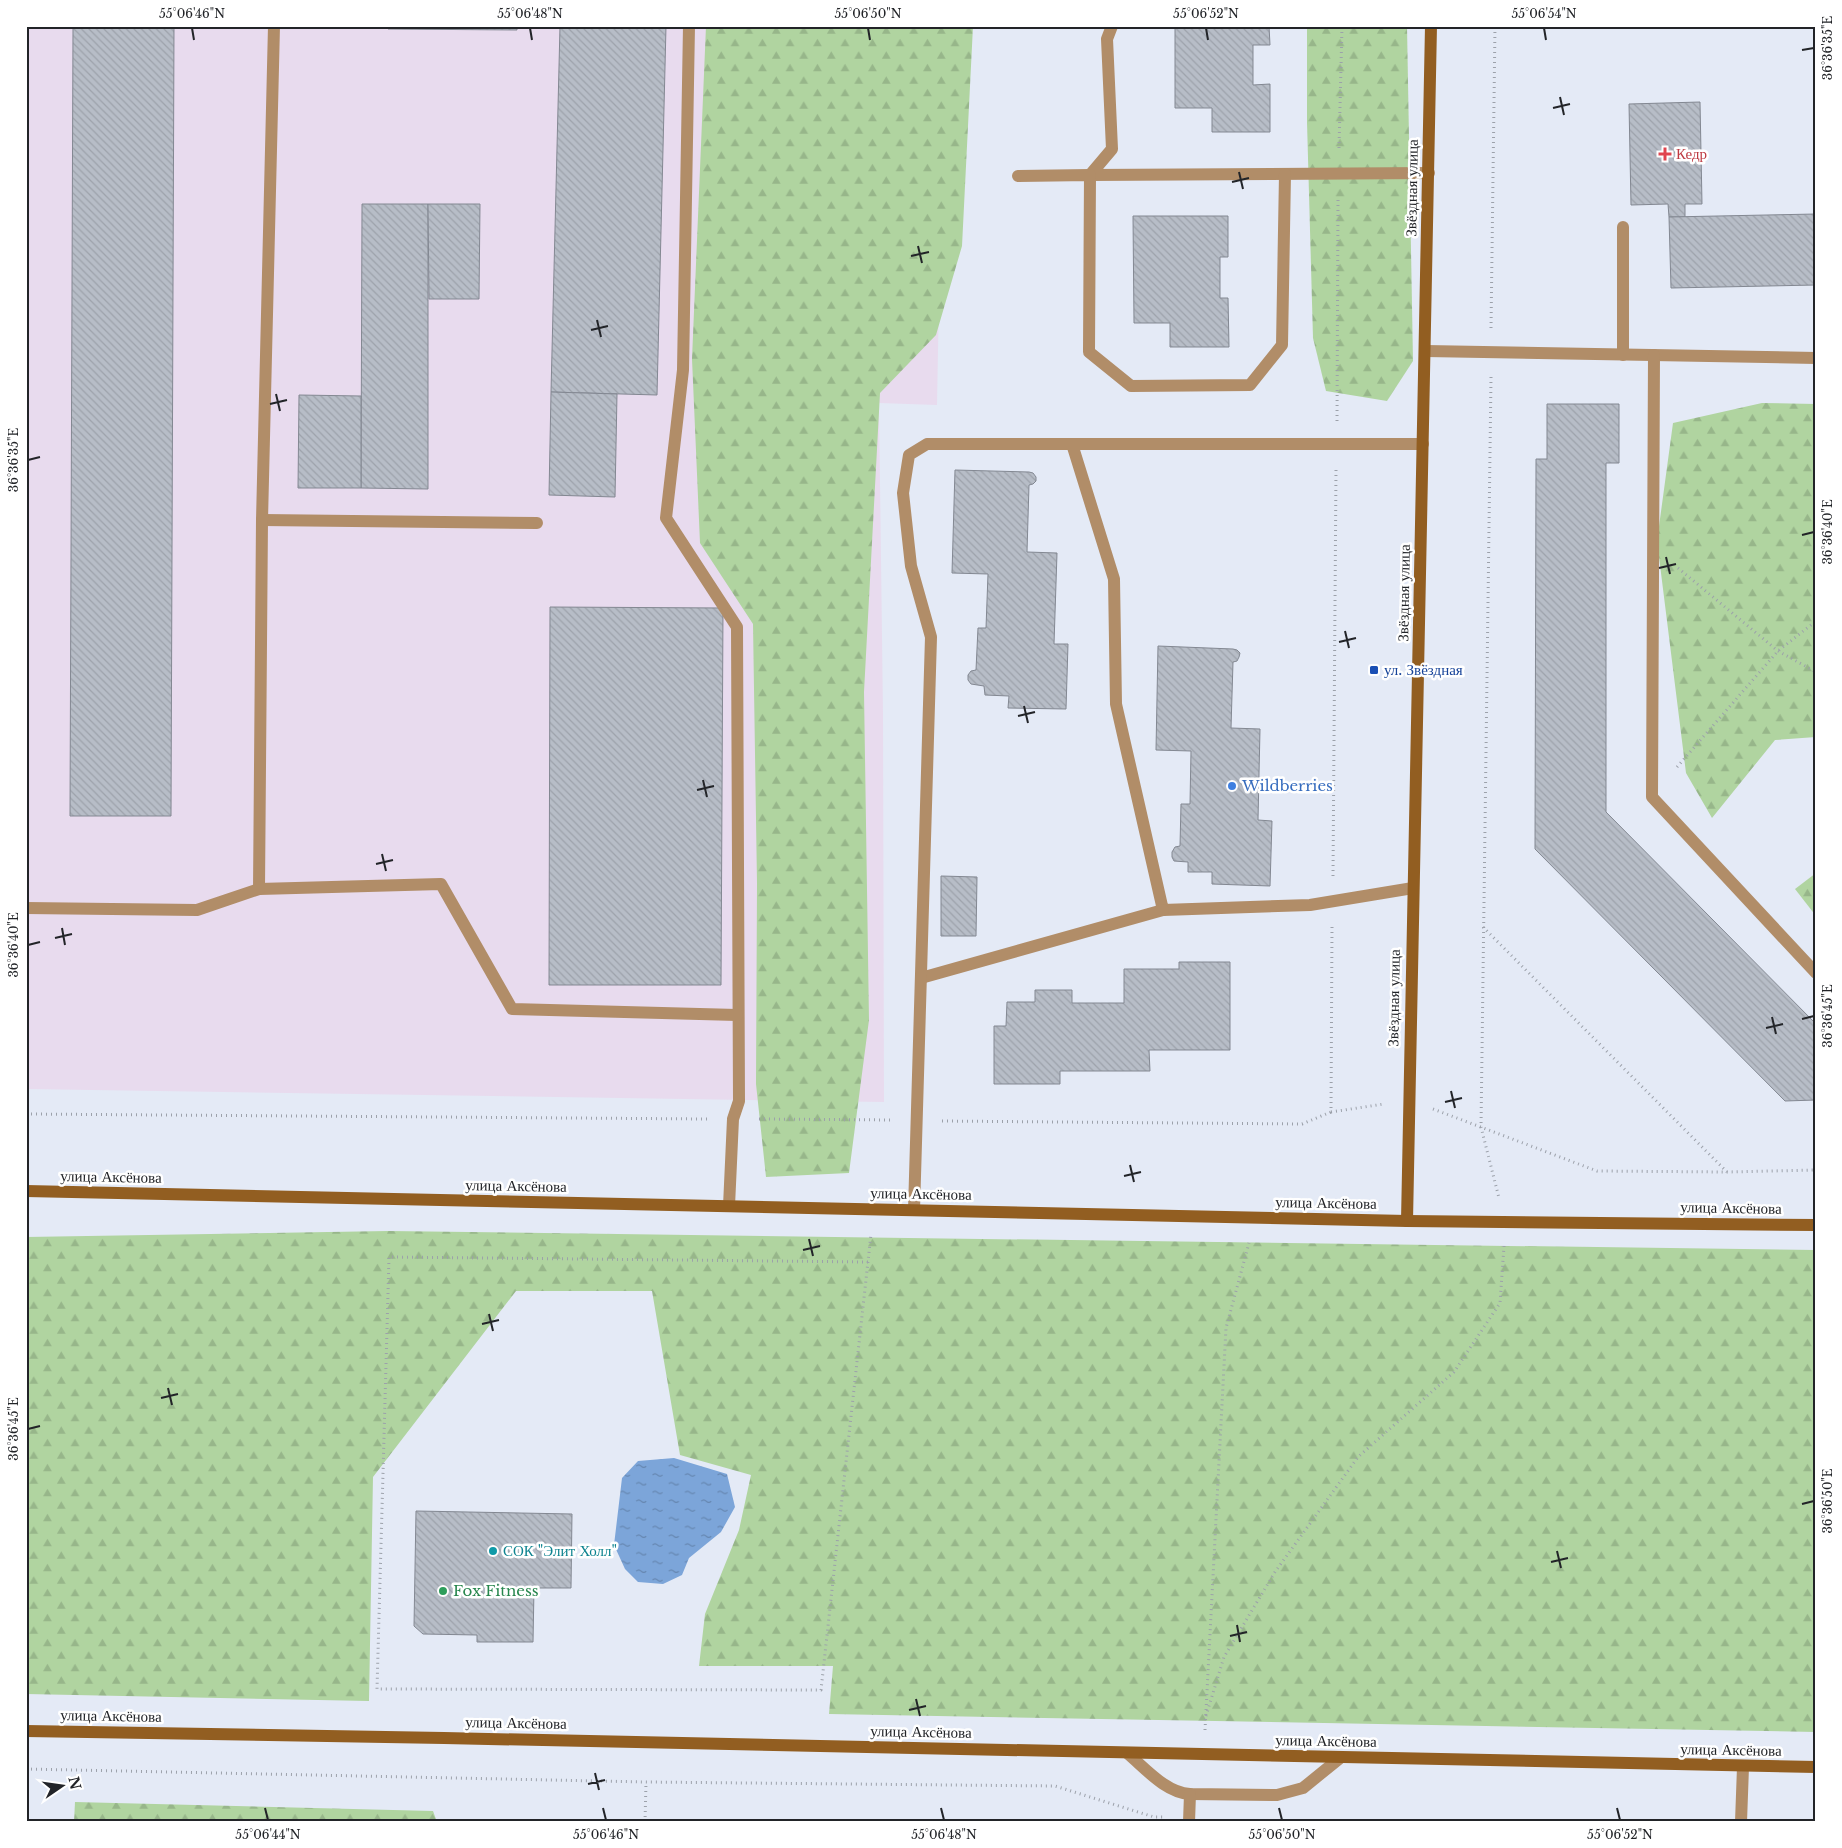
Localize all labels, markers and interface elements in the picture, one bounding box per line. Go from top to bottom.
text: 55°06'46"N [159,6,225,21]
text: 55°06'48"N [497,6,563,21]
text: 55°06'50"N [835,6,902,21]
text: 55°06'52"N [1173,6,1239,21]
text: 55°06'54"N [1511,6,1577,21]
text: 36°36'35"E [1820,16,1835,80]
street label: Звёздная улица [1401,139,1422,237]
place label: Кедр [1676,144,1707,163]
marker: Кедр [1658,147,1672,161]
text: 36°36'35"E [6,428,21,492]
text: 36°36'40"E [1820,499,1835,565]
street label: Звёздная улица [1393,544,1414,642]
place label: ул. Звёздная [1384,660,1463,679]
marker: ул. Звёздная [1368,664,1380,676]
place label: Wildberries [1241,776,1333,795]
marker: Wildberries [1226,780,1238,792]
text: 36°36'40"E [6,912,21,978]
street label: Звёздная улица [1383,949,1404,1047]
text: 36°36'45"E [1820,984,1835,1048]
street label: улица Аксёнова [60,1166,162,1187]
street label: улица Аксёнова [465,1175,567,1196]
street label: улица Аксёнова [870,1183,972,1204]
street label: улица Аксёнова [1275,1192,1377,1213]
street label: улица Аксёнова [1680,1197,1782,1218]
text: 36°36'45"E [6,1397,21,1461]
text: 36°36'50"E [1820,1468,1835,1534]
place label: СОК "Элит Холл" [503,1541,617,1560]
marker: СОК "Элит Холл" [487,1545,499,1557]
place label: Fox Fitness [453,1581,539,1600]
marker: Fox Fitness [437,1585,449,1597]
street label: улица Аксёнова [60,1705,162,1726]
street label: улица Аксёнова [465,1712,567,1733]
street label: улица Аксёнова [870,1721,972,1742]
street label: улица Аксёнова [1275,1730,1377,1751]
street label: улица Аксёнова [1680,1739,1782,1760]
north arrow [38,1760,88,1810]
text: N [64,1775,85,1792]
text: 55°06'44"N [235,1827,301,1842]
text: 55°06'46"N [573,1827,639,1842]
text: 55°06'48"N [911,1827,977,1842]
text: 55°06'50"N [1249,1827,1316,1842]
text: 55°06'52"N [1587,1827,1653,1842]

